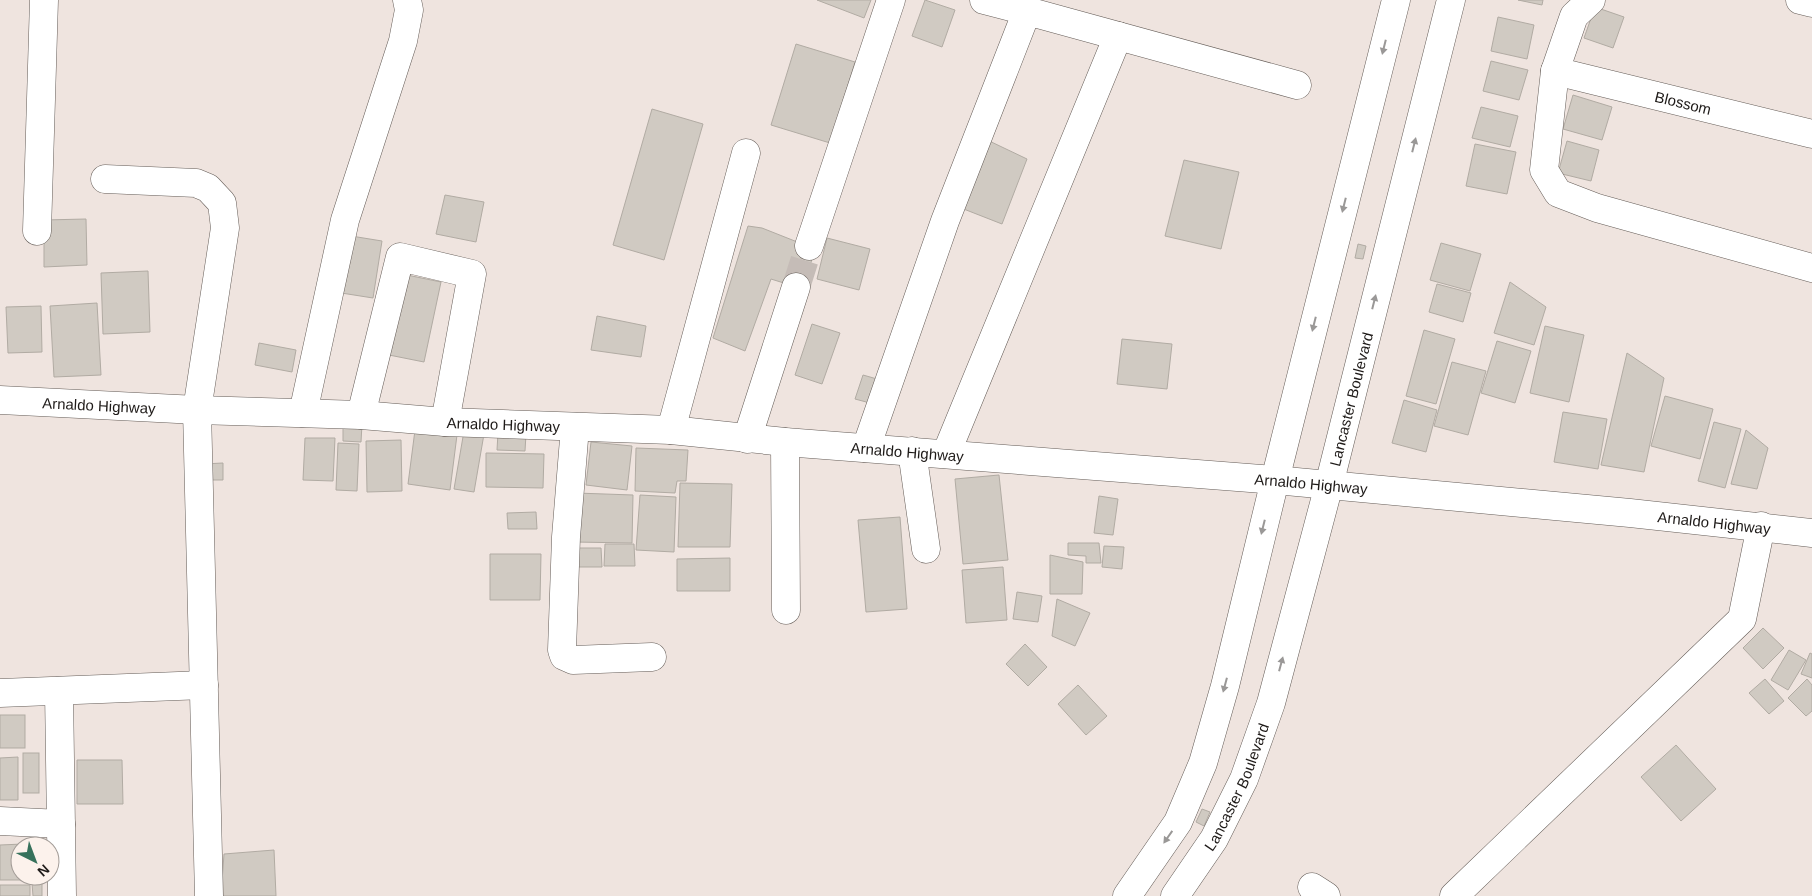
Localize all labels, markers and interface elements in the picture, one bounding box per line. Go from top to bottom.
one-way arrow [1380,40,1388,55]
street label: Blossom [1653,87,1713,118]
one-way arrow [1410,137,1418,152]
one-way arrow [1340,197,1348,212]
one-way arrow [1370,295,1378,310]
one-way arrow [1310,317,1318,332]
street label: Lancaster Boulevard [1326,330,1376,468]
street label: Arnaldo Highway [42,394,156,416]
street label: Arnaldo Highway [446,414,561,435]
street label: Arnaldo Highway [850,439,965,464]
street label: Arnaldo Highway [1254,470,1369,497]
street label: Arnaldo Highway [1657,508,1772,537]
one-way arrow [1259,520,1267,535]
one-way arrow [1278,656,1286,671]
one-way arrow [1221,678,1229,693]
street label: Lancaster Boulevard [1200,721,1272,854]
one-way arrow [1163,830,1173,843]
north arrow [10,836,60,886]
text: N [35,861,53,880]

